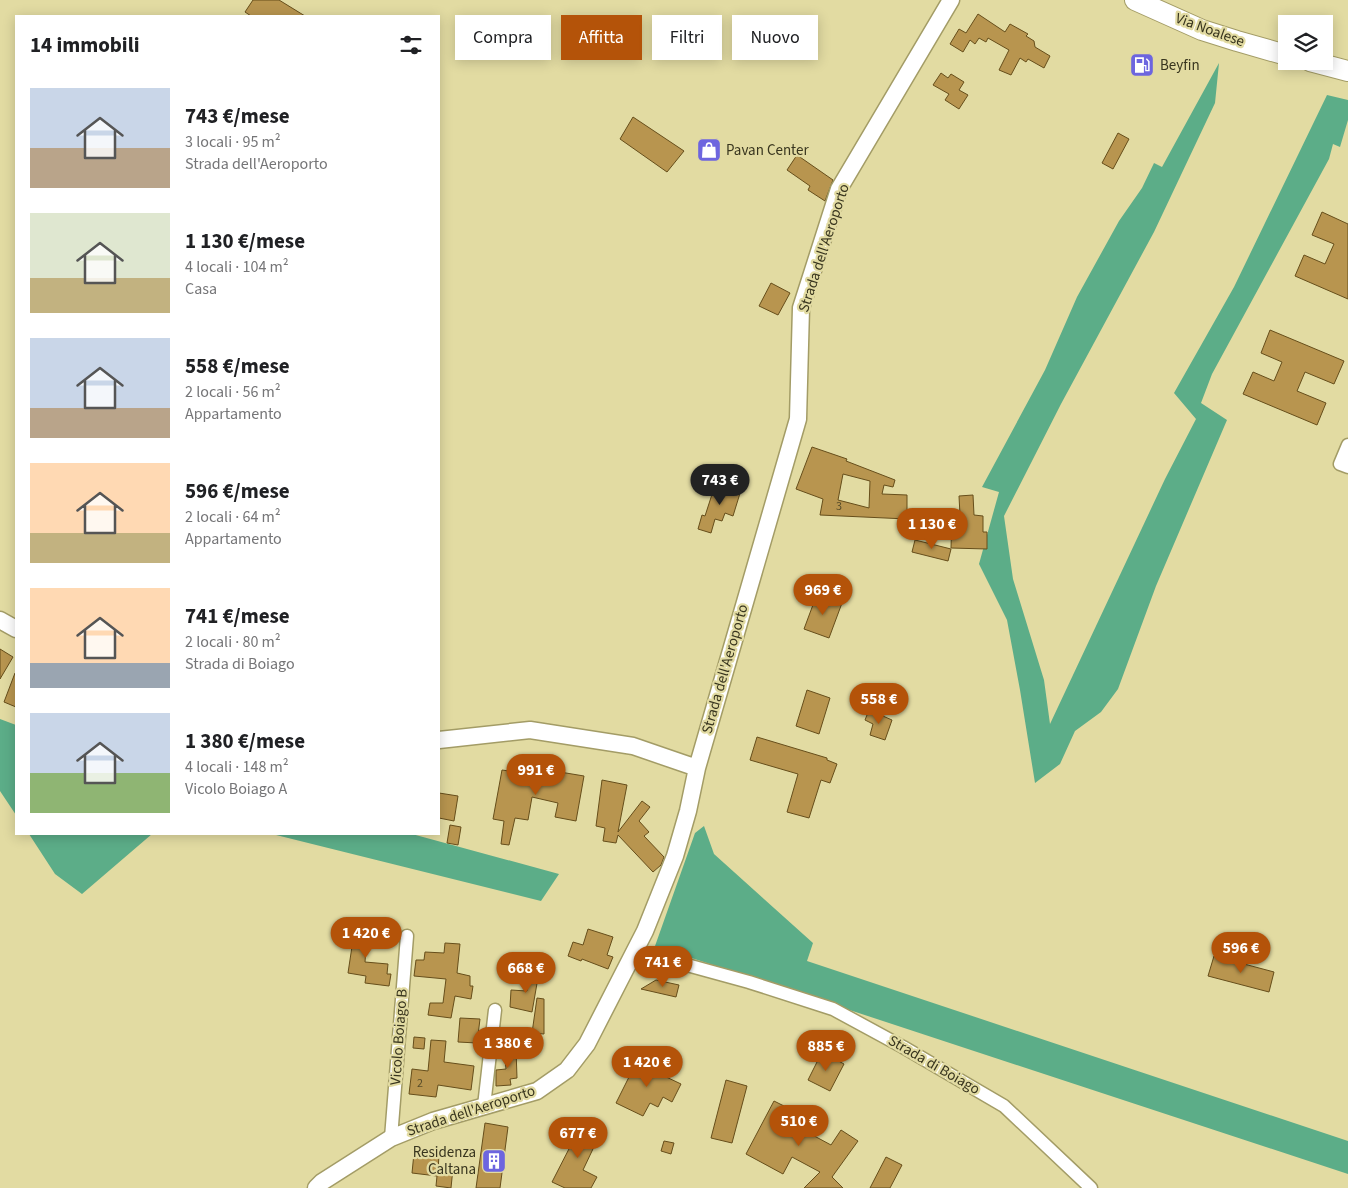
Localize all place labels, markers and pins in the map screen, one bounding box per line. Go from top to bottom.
fuel station icon: Beyfin [1129,52,1155,78]
place label: Beyfin [1160,55,1200,76]
shop icon: Pavan Center [696,137,722,163]
place label: Pavan Center [726,140,809,161]
pin: 743 € [685,464,755,506]
pin: 1 130 € [886,508,978,550]
pin: 969 € [788,574,858,616]
pin: 558 € [844,682,914,725]
pin: 991 € [501,754,571,796]
pin: 1 420 € [320,916,412,959]
pin: 596 € [1206,932,1276,974]
pin: 741 € [628,946,698,988]
pin: 668 € [491,952,561,994]
pin: 1 380 € [462,1026,554,1069]
pin: 885 € [791,1030,861,1072]
pin: 1 420 € [601,1046,693,1088]
pin: 510 € [764,1104,834,1147]
pin: 677 € [543,1116,613,1159]
place label: Residenza Caltana [413,1142,476,1180]
building icon: Residenza Caltana [481,1148,507,1174]

